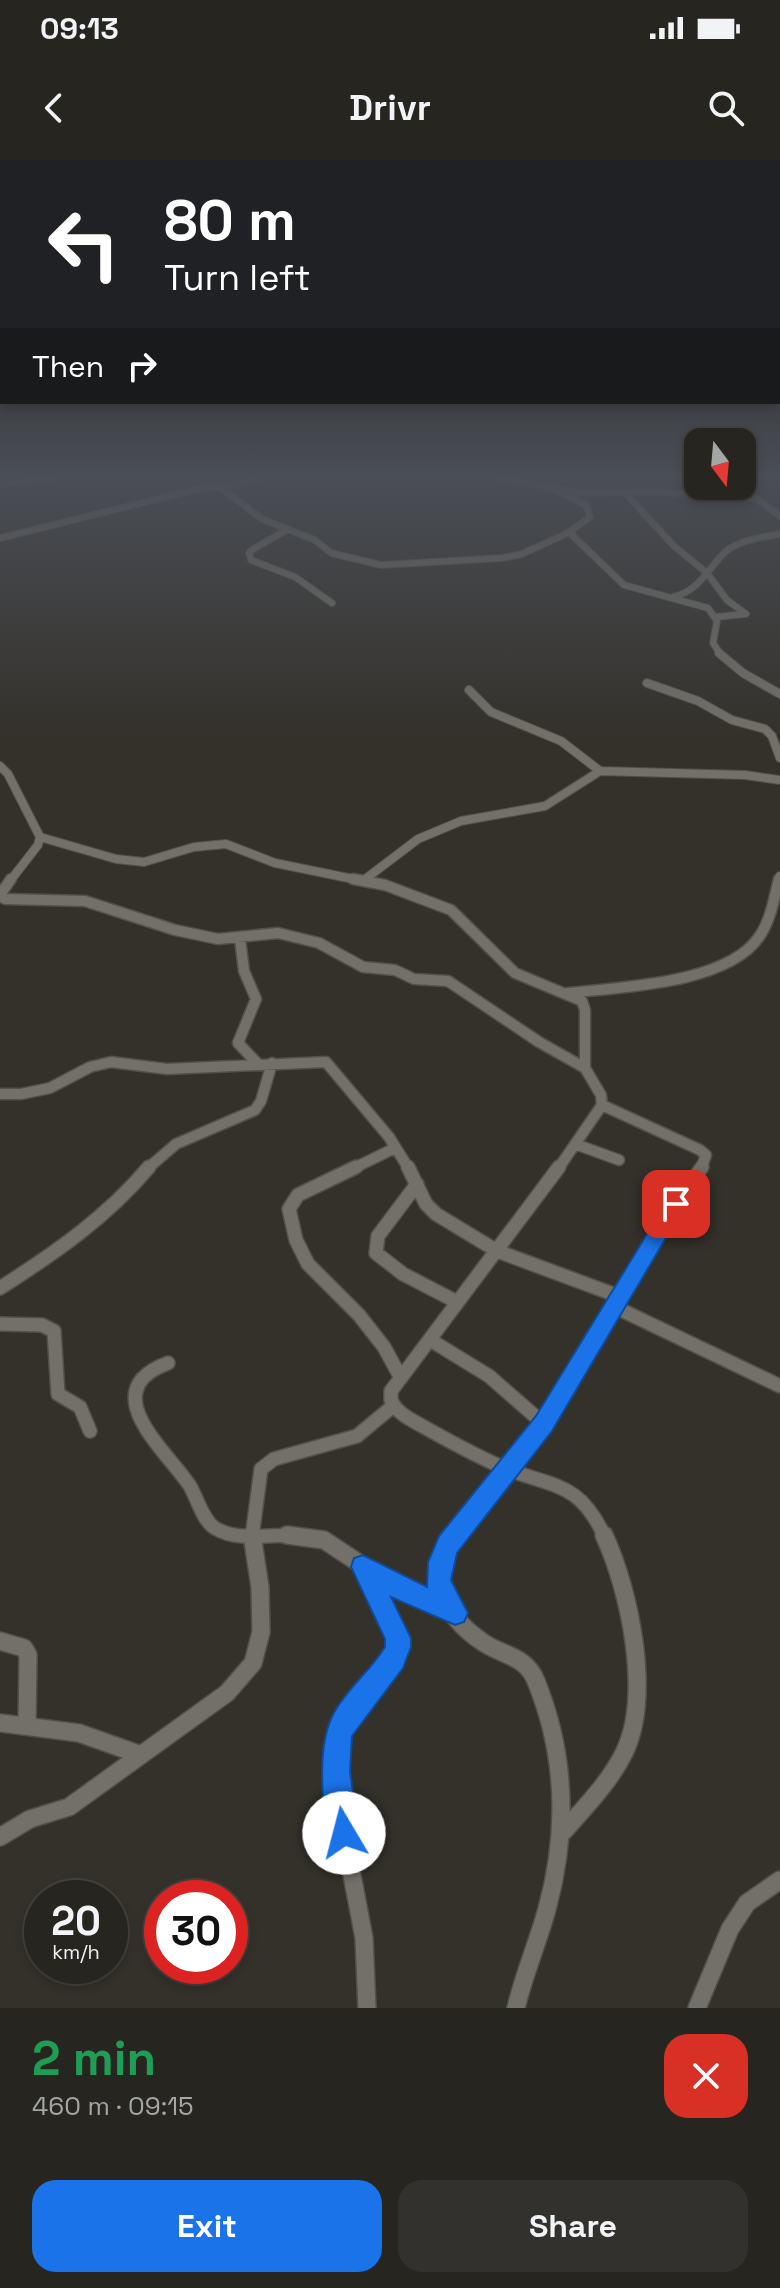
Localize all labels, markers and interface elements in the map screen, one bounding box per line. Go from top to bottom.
text: 09:13 [40,9,119,48]
text: Drivr [349,85,431,131]
icon: back [32,86,76,130]
icon: search [704,86,748,130]
text: 80 m [164,185,296,256]
icon: left [32,192,136,296]
text: Turn left [164,255,311,301]
icon: right [120,344,164,388]
text: Then [32,347,104,386]
north arrow [684,428,756,500]
map controls [684,428,756,500]
pin [642,1170,710,1238]
icon: arrive [654,1182,698,1226]
position arrow [302,1791,386,1875]
speed limit sign: 30 [144,1880,248,1984]
text: 20 [51,1896,101,1947]
text: km/h [52,1939,100,1965]
text: 2 min [32,2028,156,2089]
button: close [664,2034,748,2118]
text: 460 m · 09:15 [32,2089,194,2123]
button: Exit [32,2180,382,2272]
button: Share [398,2180,748,2272]

